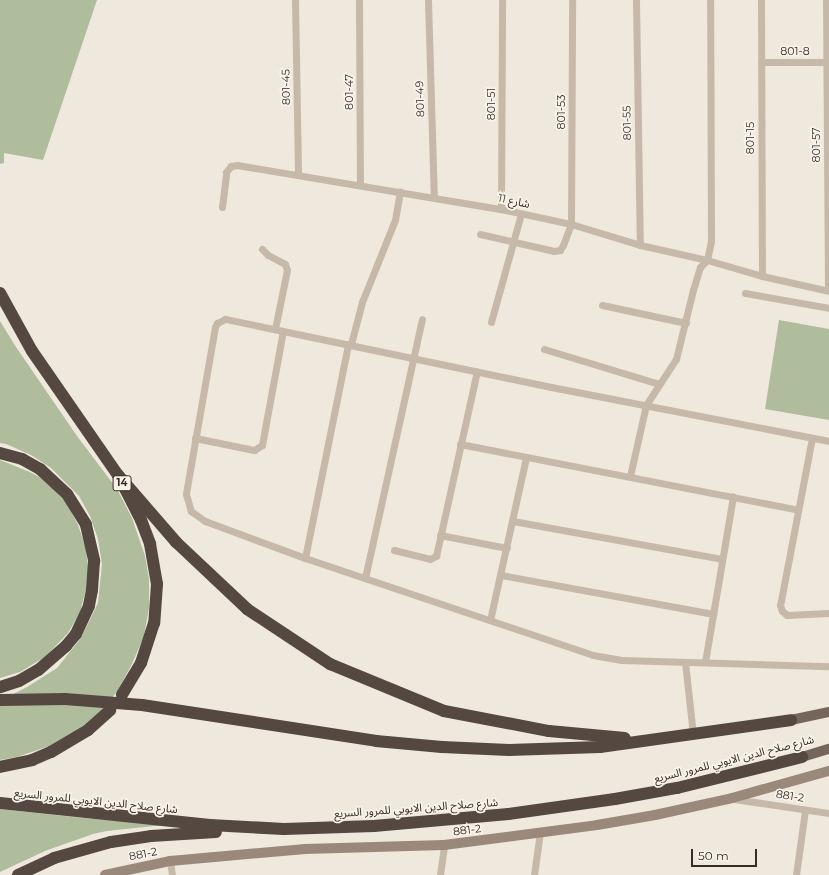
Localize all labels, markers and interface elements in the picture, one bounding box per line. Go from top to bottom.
street label: 801-8 [780,44,810,58]
street label: 801-45 [279,69,293,105]
street label: 801-47 [342,74,356,110]
street label: 801-49 [413,81,427,117]
street label: 801-51 [484,88,498,120]
street label: 801-53 [554,95,568,129]
street label: 801-55 [620,105,634,141]
street label: 801-15 [743,122,757,154]
street label: 801-57 [809,127,823,163]
street label: شارع 11 [497,191,531,211]
road number: 14 [112,475,132,491]
street label: شارع صلاح الدين الايوبي للمرور السريع [653,733,815,785]
street label: شارع صلاح الدين الايوبي للمرور السريع [14,786,178,816]
street label: 881-2 [775,787,805,805]
street label: شارع صلاح الدين الايوبي للمرور السريع [334,796,498,820]
street label: 881-2 [452,822,482,838]
scale bar [693,841,759,867]
street label: 881-2 [128,845,158,863]
text: 50 m [698,848,729,863]

